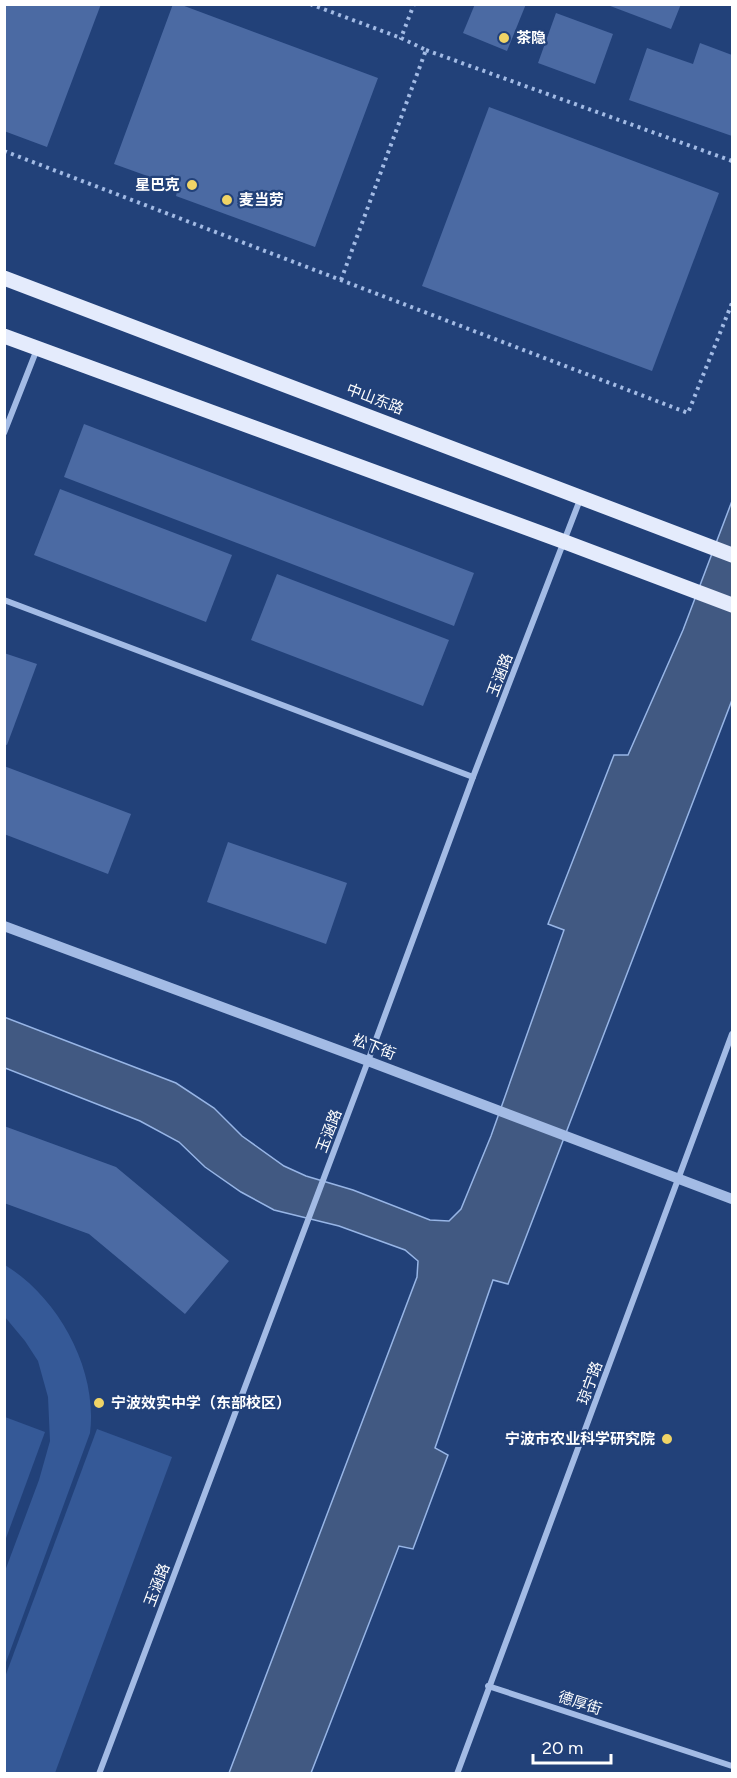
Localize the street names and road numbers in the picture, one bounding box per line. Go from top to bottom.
street label: 中山东路 [344,380,406,418]
street label: 玉涵路 [484,651,516,699]
street label: 松下街 [350,1031,398,1063]
street label: 玉涵路 [313,1107,345,1155]
street label: 琼宁路 [574,1359,606,1407]
street label: 玉涵路 [141,1561,173,1609]
street label: 德厚街 [556,1687,604,1719]

